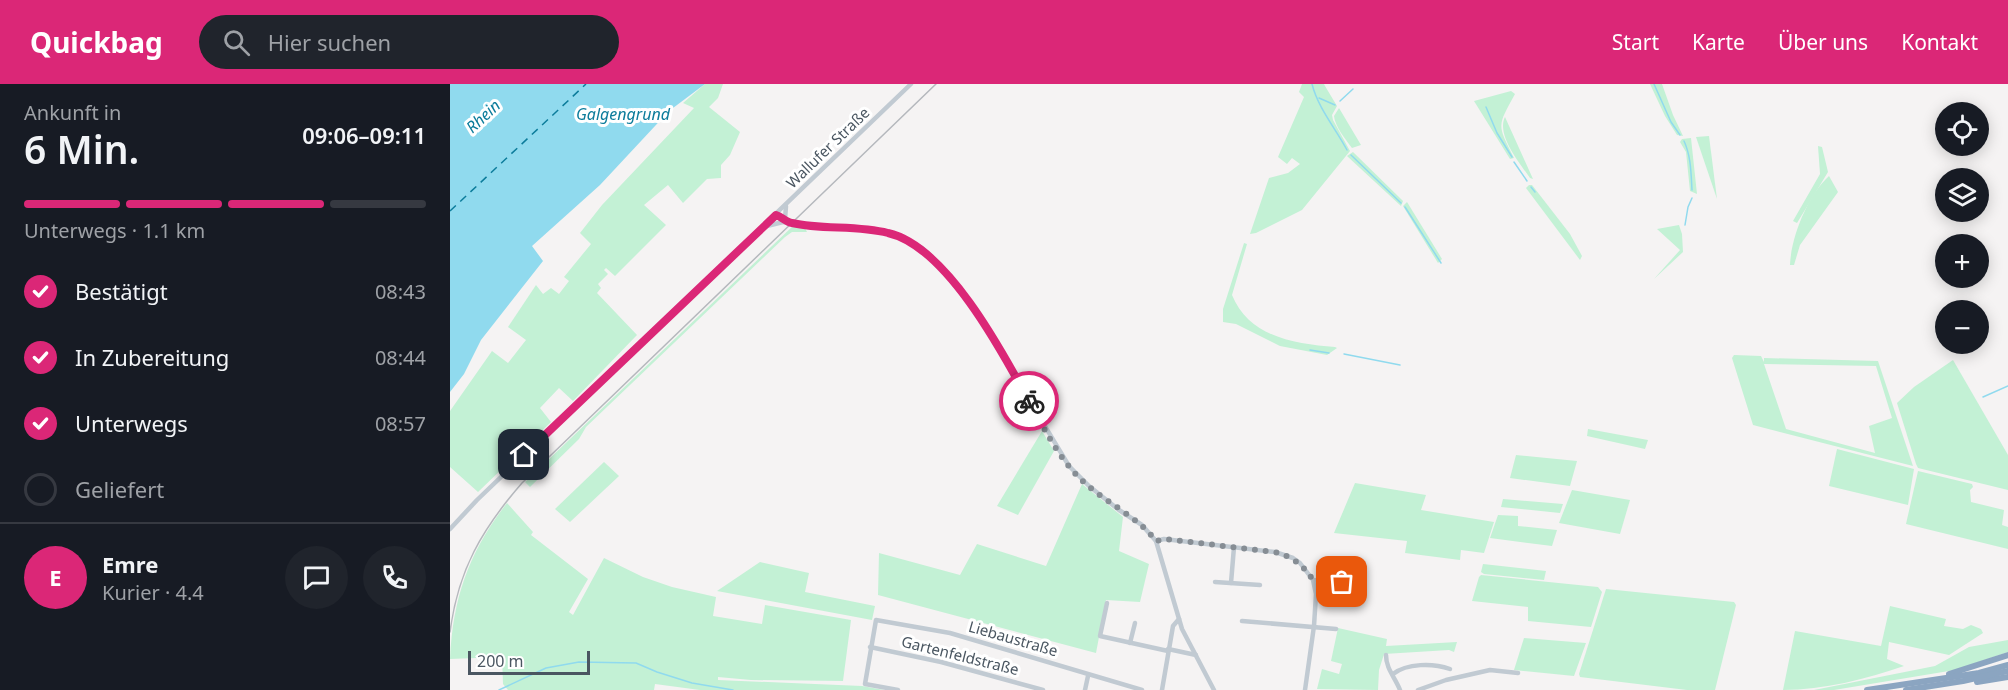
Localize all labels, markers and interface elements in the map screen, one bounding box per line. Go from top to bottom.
search box [199,15,619,69]
text: Quickbag [30,23,163,61]
icon: search [220,26,253,59]
text: Hier suchen [268,27,391,57]
text: Start [1612,28,1659,56]
text: Karte [1692,28,1745,56]
text: Über uns [1778,28,1868,56]
text: Kontakt [1901,28,1978,56]
water label: Rhein [461,94,505,138]
text: Ankunft in [24,99,121,126]
street label: Wallufer Straße [781,102,873,192]
map controls [1935,102,1989,354]
button: locate [1935,102,1989,156]
water label: Galgengrund [576,103,671,125]
text: 09:06–09:11 [302,120,426,150]
text: 6 Min. [24,122,139,175]
button: layers [1935,168,1989,222]
text: Unterwegs · 1.1 km [24,217,205,244]
button: + [1935,234,1989,288]
icon: check [24,275,57,308]
text: Bestätigt [75,276,168,306]
text: 08:43 [375,278,426,305]
button: − [1935,300,1989,354]
icon: check [24,341,57,374]
text: In Zubereitung [75,342,229,372]
text: 08:44 [375,344,426,371]
courier [999,371,1059,431]
icon: bike [1013,385,1046,418]
icon: check [24,407,57,440]
text: Unterwegs [75,408,188,438]
text: 08:57 [375,410,426,437]
pin [498,429,549,480]
icon: home [507,438,540,471]
text: Geliefert [75,474,164,504]
button: chat [285,546,348,609]
button: phone [363,546,426,609]
text: Emre [102,549,158,579]
pin [1316,556,1367,607]
text: E [49,562,62,592]
icon: bag [1325,565,1358,598]
text: Kurier · 4.4 [102,579,204,606]
street label: Liebaustraße [966,616,1060,660]
street label: Gartenfeldstraße [899,631,1021,679]
scale bar [468,648,590,676]
text: 200 m [477,650,524,672]

